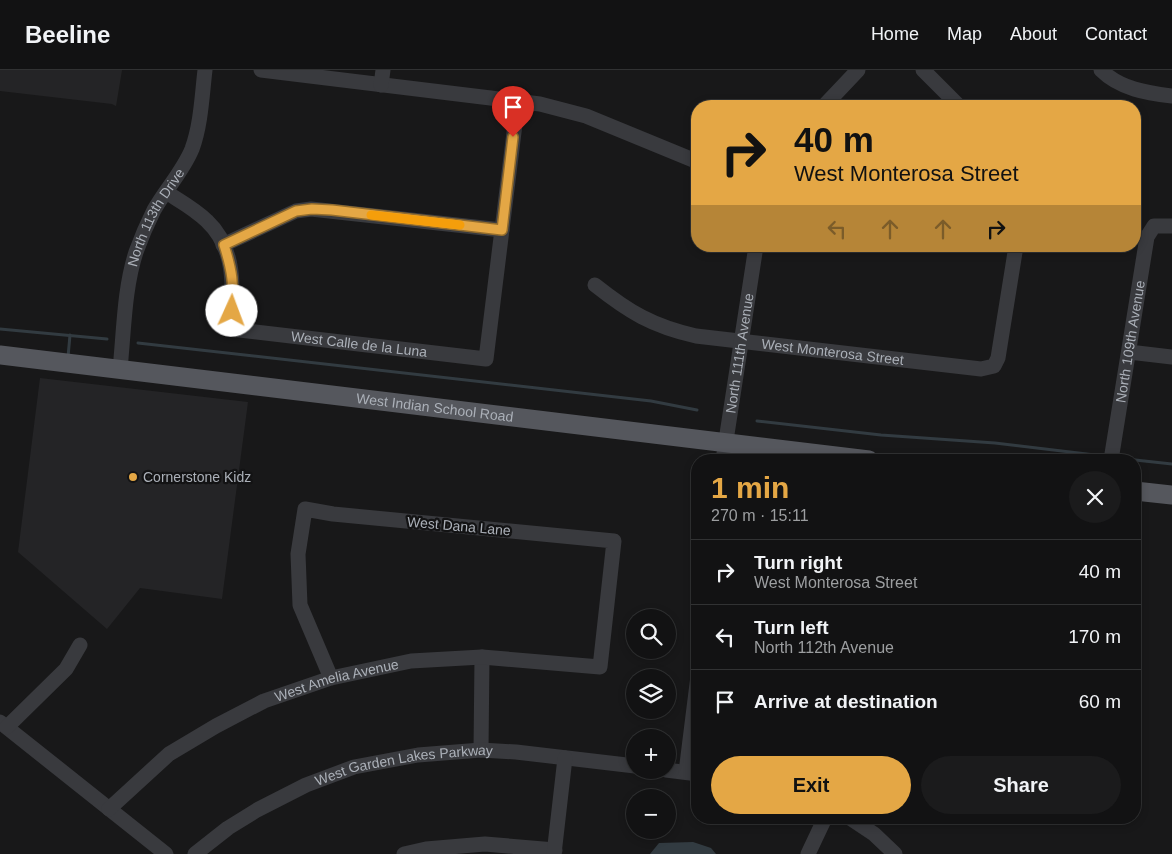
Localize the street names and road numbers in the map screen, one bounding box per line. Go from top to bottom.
street label: North 113th Drive [124,165,188,268]
street label: North 109th Avenue [1112,279,1148,404]
street label: North 111th Avenue [722,292,757,415]
street label: West Calle de la Luna [290,328,428,360]
street label: West Monterosa Street [761,336,905,368]
street label: West Indian School Road [355,390,514,425]
street label: West Dana Lane [406,513,512,539]
street label: West Amelia Avenue [273,656,400,705]
street label: West Garden Lakes Parkway [313,742,493,789]

